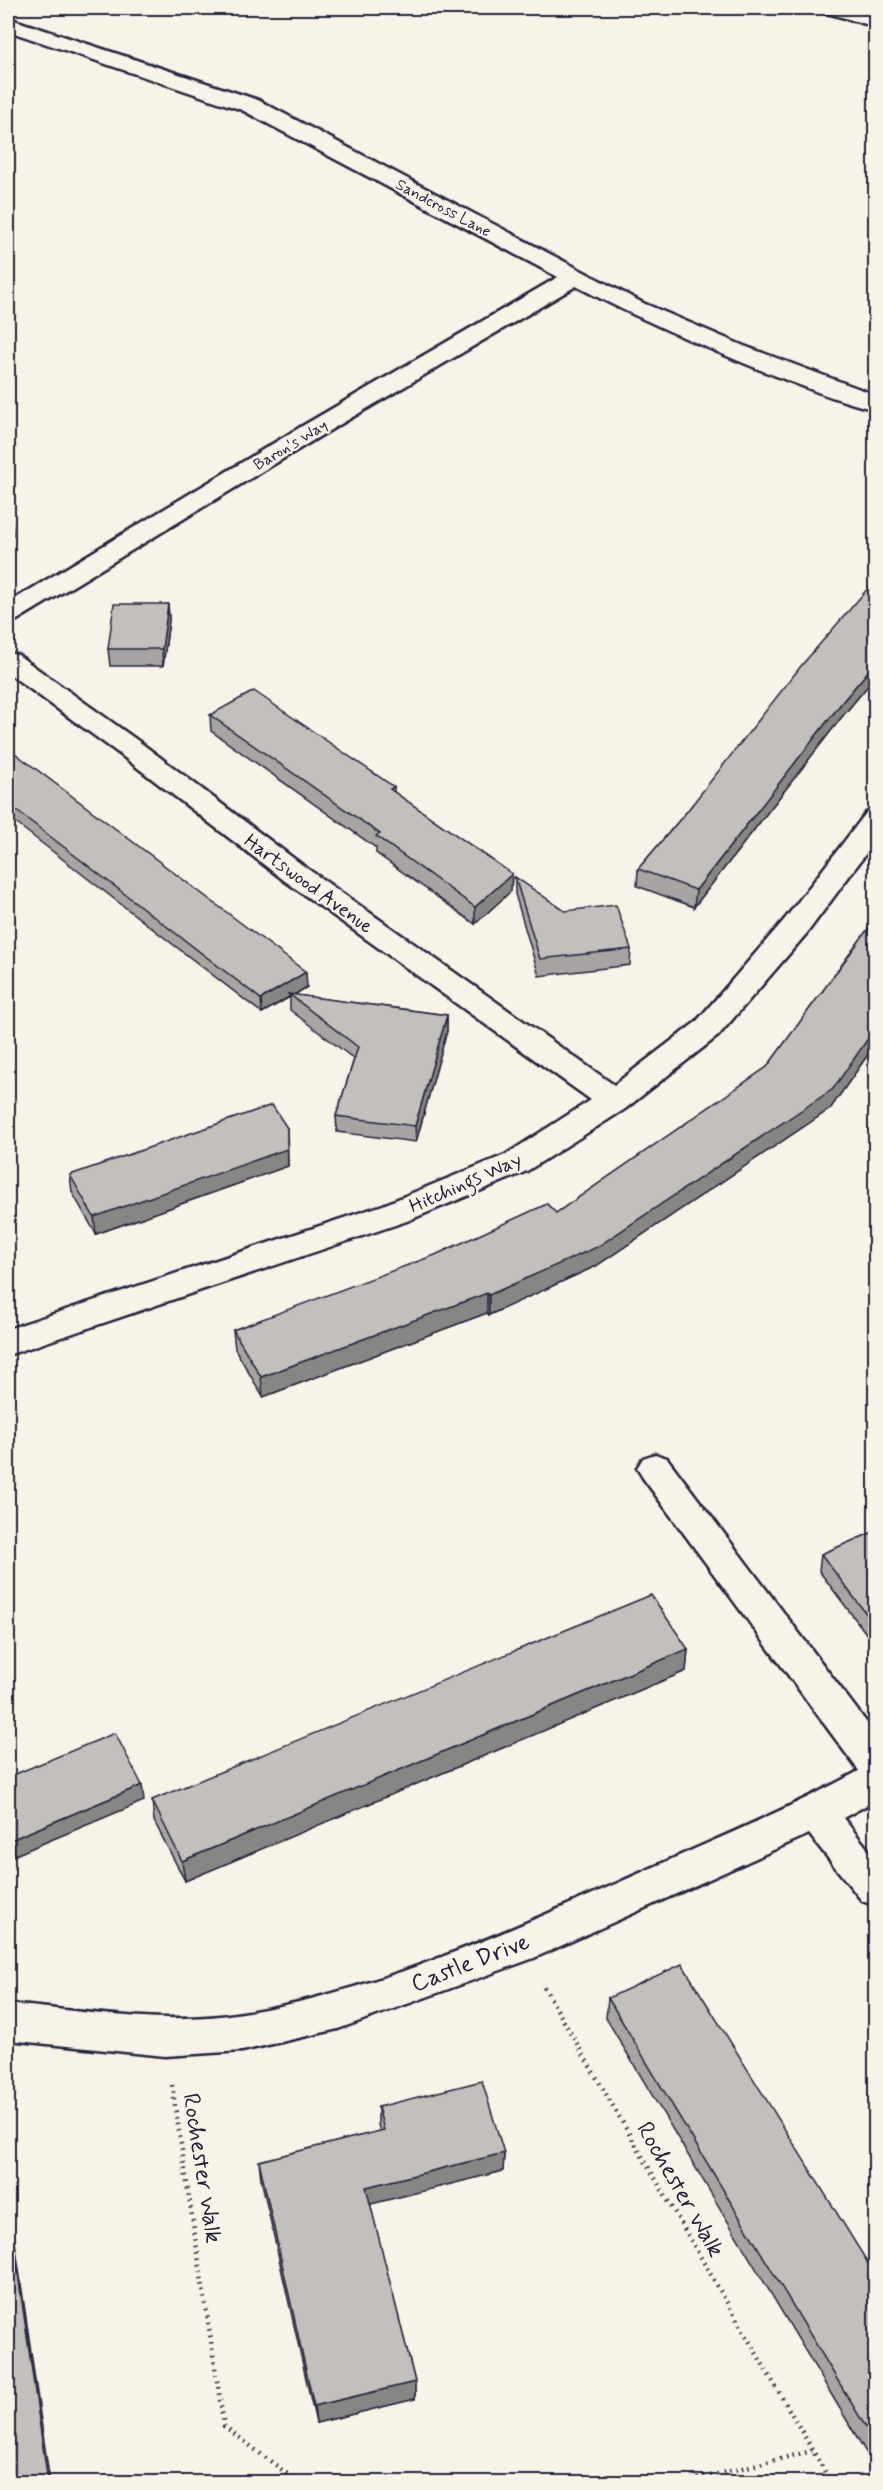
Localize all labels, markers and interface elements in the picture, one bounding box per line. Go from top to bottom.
street label: Sandcross Lane [392,174,495,242]
street label: Baron's Way [250,415,332,476]
street label: Hartswood Avenue [238,828,378,940]
street label: Hitchings Way [405,1147,527,1222]
street label: Castle Drive [407,1927,534,2000]
street label: Rochester Walk [174,2091,229,2245]
street label: Rochester Walk [628,2117,731,2263]

